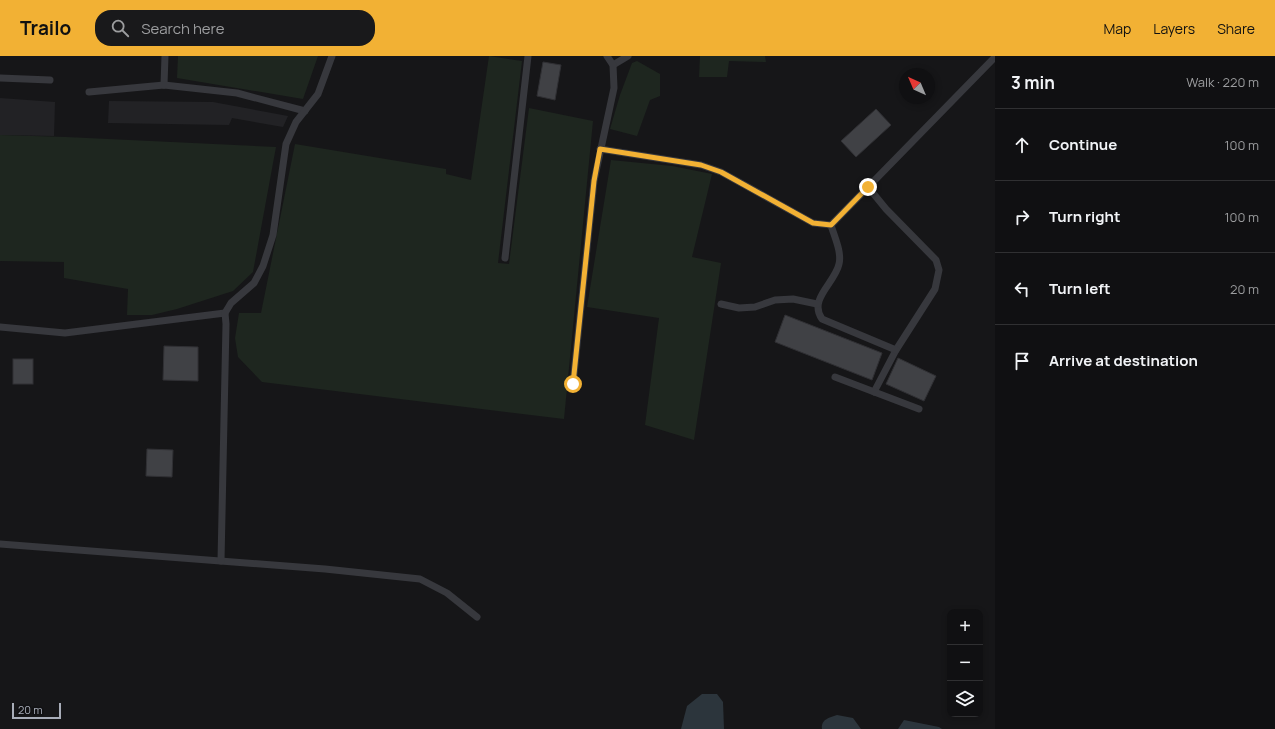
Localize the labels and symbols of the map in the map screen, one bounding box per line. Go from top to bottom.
north arrow [899,68,935,104]
route end [859,178,877,196]
route start [564,375,582,393]
scale bar [12,701,61,720]

